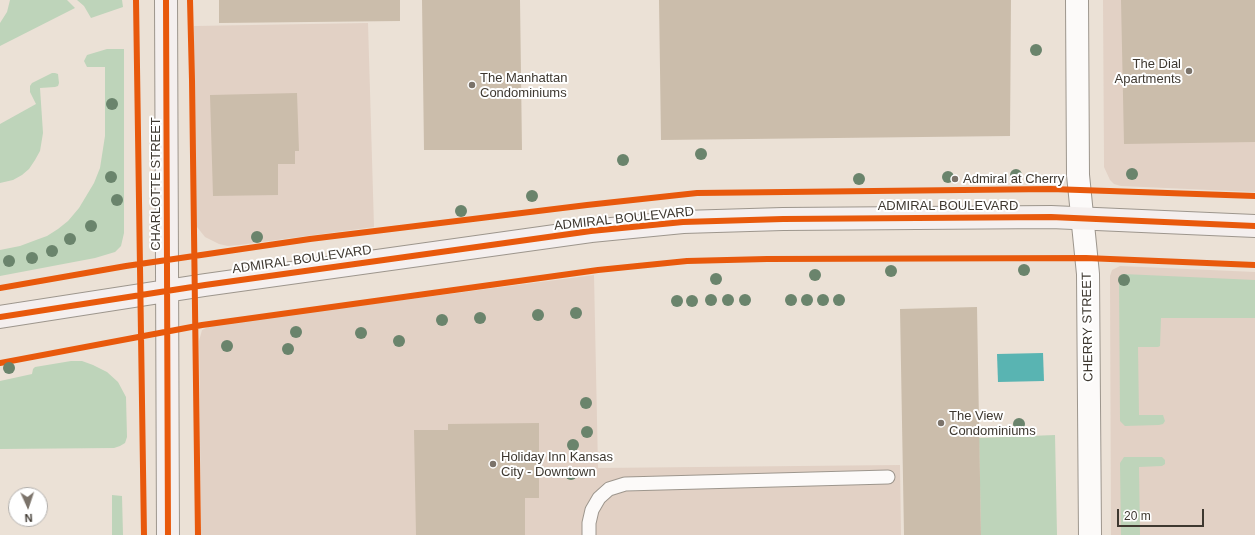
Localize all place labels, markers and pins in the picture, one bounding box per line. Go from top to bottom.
place label: The Dial Apartments [1115,56,1181,87]
marker: The Dial Apartments [1184,66,1194,76]
place label: The Manhattan Condominiums [480,70,567,101]
marker: The Manhattan Condominiums [467,80,477,90]
place label: Admiral at Cherry [963,171,1064,187]
marker: Admiral at Cherry [950,174,960,184]
place label: The View Condominiums [949,408,1036,439]
marker: The View Condominiums [936,418,946,428]
place label: Holiday Inn Kansas City - Downtown [501,449,613,480]
marker: Holiday Inn Kansas City - Downtown [488,459,498,469]

